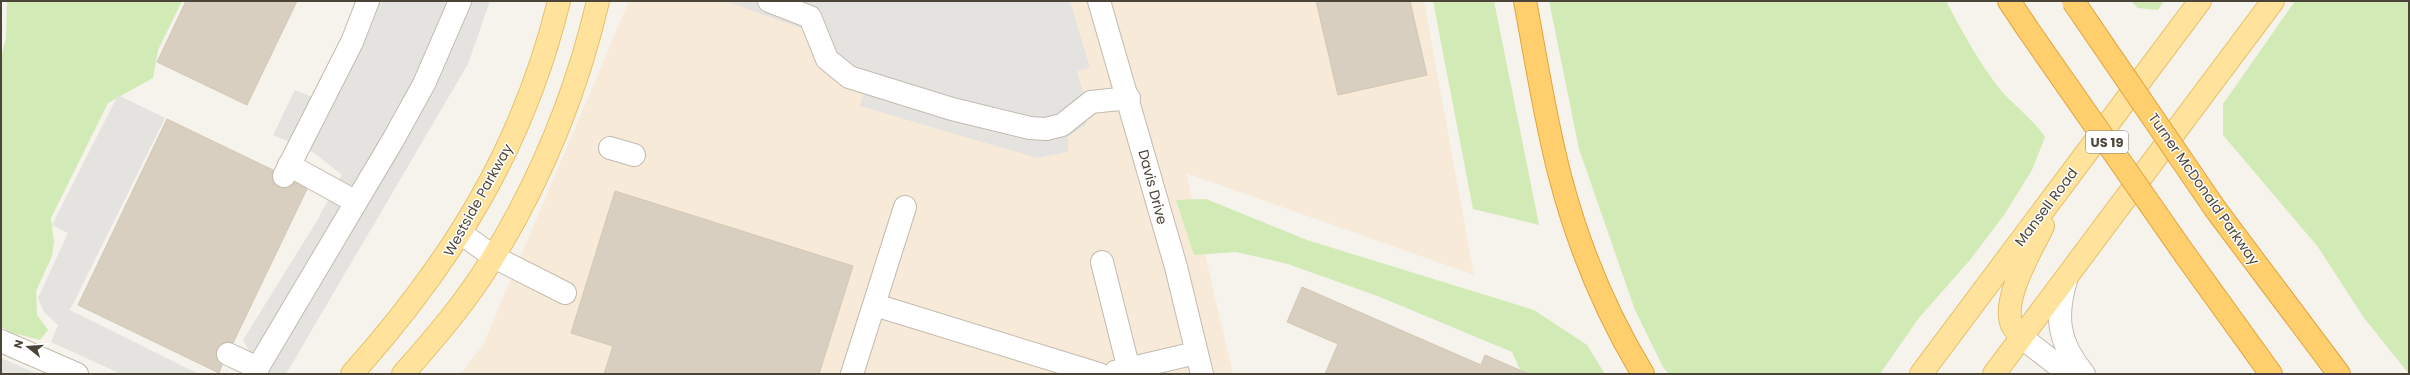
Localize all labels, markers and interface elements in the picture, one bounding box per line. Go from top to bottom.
street label: Turner McDonald Parkway [2144,109,2264,269]
road number: US 19 [2086,131,2128,153]
street label: Westside Parkway [439,140,517,260]
street label: Davis Drive [1133,147,1173,227]
street label: Mansell Road [2010,164,2082,250]
north arrow [8,327,48,367]
text: N [10,338,27,350]

